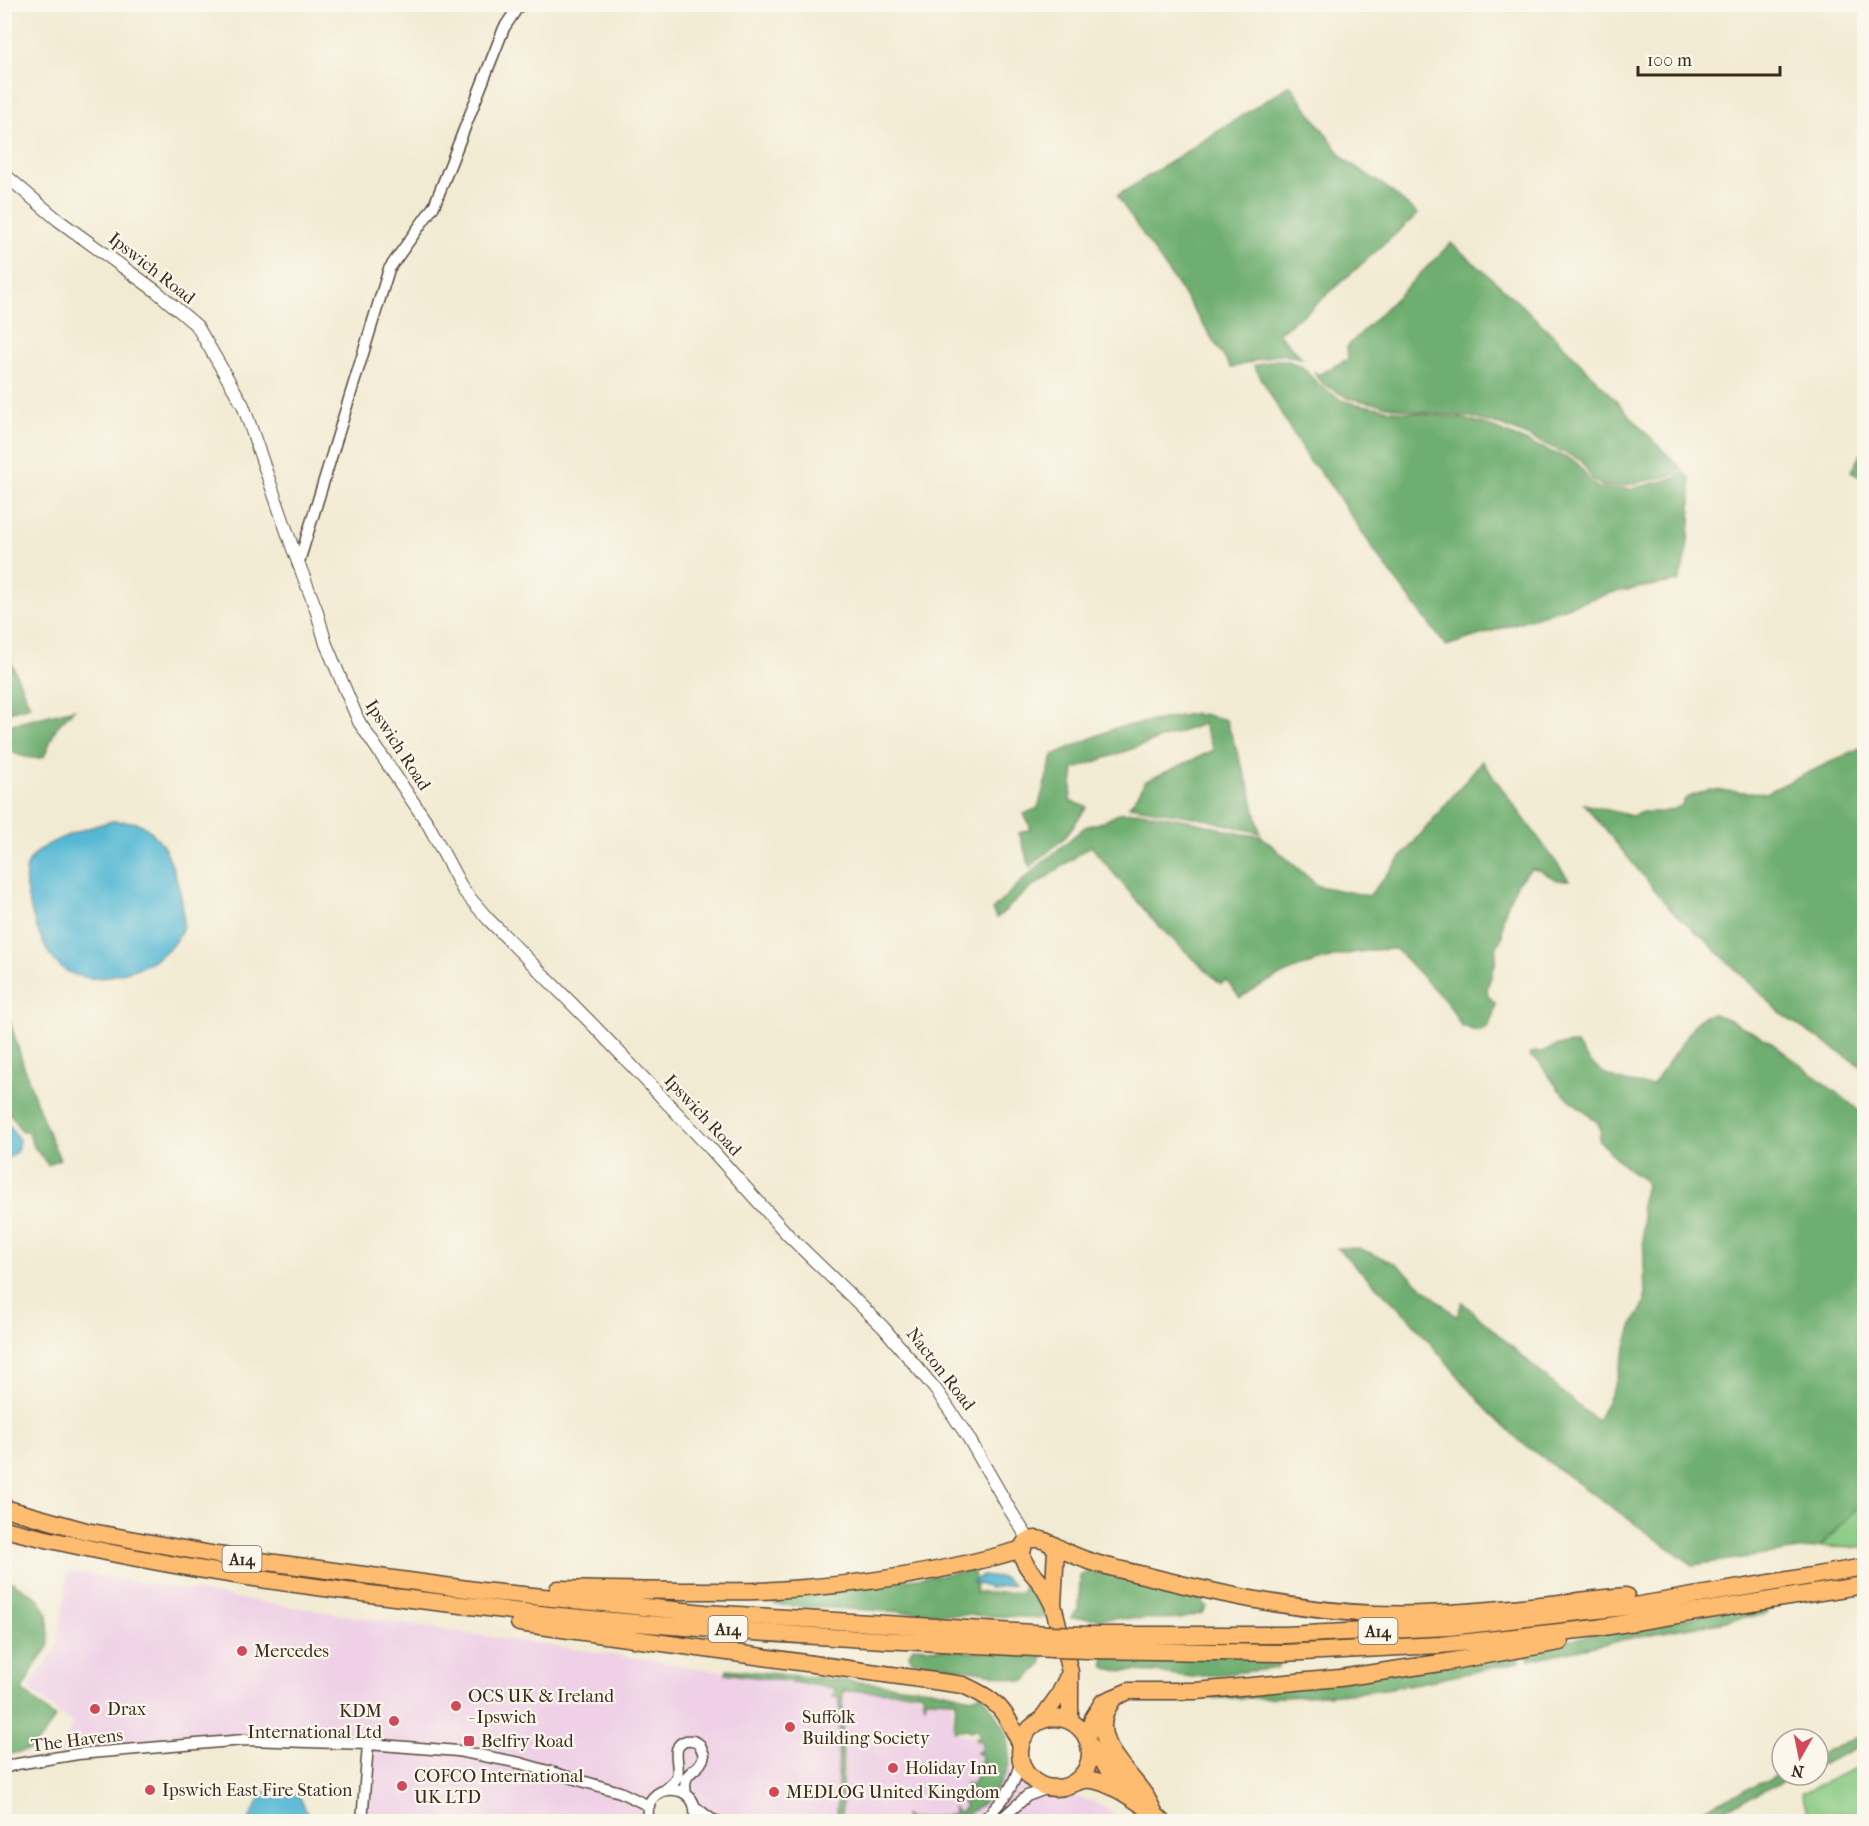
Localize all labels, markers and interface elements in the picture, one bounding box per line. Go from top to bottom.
scale bar [1638,39,1780,77]
text: 100 m [1647,50,1692,71]
street label: Ipswich Road [104,228,199,309]
street label: Ipswich Road [361,696,435,795]
street label: Ipswich Road [660,1070,746,1161]
street label: Nacton Road [902,1324,980,1415]
road number: A14 [222,1546,262,1572]
road number: A14 [708,1616,748,1642]
road number: A14 [1358,1618,1398,1644]
place label: Mercedes [254,1641,329,1662]
marker: Mercedes [235,1644,249,1658]
place label: OCS UK & Ireland - Ipswich [468,1686,614,1728]
place label: Drax [107,1699,147,1720]
marker: OCS UK & Ireland - Ipswich [449,1699,463,1713]
place label: KDM International Ltd [248,1701,382,1743]
marker: Drax [88,1702,102,1716]
place label: Suffolk Building Society [802,1707,931,1749]
marker: KDM International Ltd [387,1714,401,1728]
marker: Suffolk Building Society [783,1720,797,1734]
street label: The Havens [30,1724,124,1757]
north arrow [1770,1727,1830,1787]
place label: Belfry Road [481,1731,574,1752]
marker: Belfry Road [462,1734,476,1748]
place label: Holiday Inn [905,1758,998,1779]
marker: Holiday Inn [886,1761,900,1775]
text: N [1789,1761,1805,1782]
place label: COFCO International UK LTD [414,1766,584,1808]
marker: COFCO International UK LTD [395,1779,409,1793]
place label: Ipswich East Fire Station [162,1780,353,1801]
place label: MEDLOG United Kingdom [786,1782,999,1803]
marker: Ipswich East Fire Station [143,1783,157,1797]
marker: MEDLOG United Kingdom [767,1785,781,1799]

